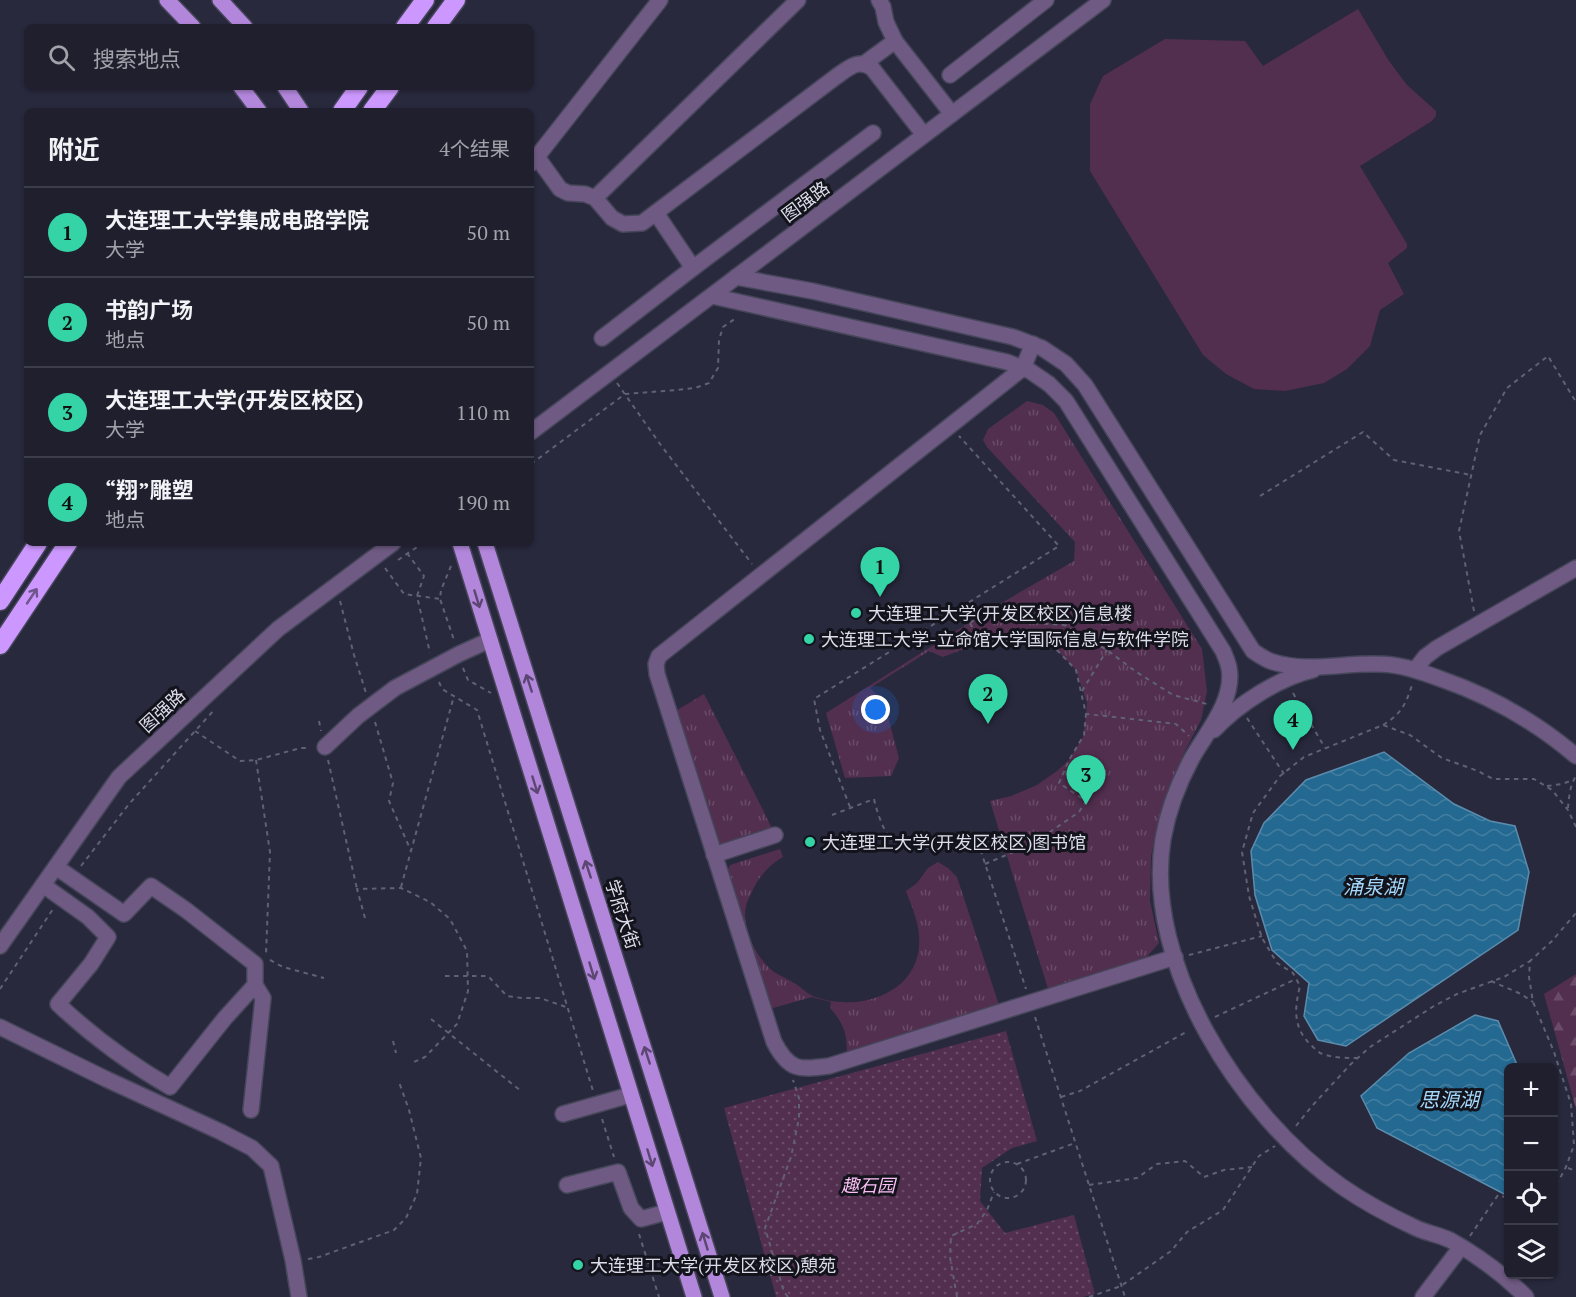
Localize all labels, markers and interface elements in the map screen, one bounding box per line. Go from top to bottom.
search box [24,24,534,90]
icon: search [45,41,78,74]
text: 搜索地点 [93,44,181,73]
text: 附近 [48,132,100,166]
text: 4个结果 [439,135,510,162]
street label: 图强路 [776,175,834,227]
text: 大连理工大学集成电路学院 [105,205,369,234]
text: 1 [62,219,73,246]
text: 50 m [467,219,510,246]
text: 大学 [105,236,145,263]
text: 书韵广场 [105,295,193,324]
text: 2 [62,309,73,336]
text: 50 m [467,309,510,336]
text: 地点 [105,326,145,353]
text: 大连理工大学(开发区校区) [105,385,364,414]
text: 3 [62,399,73,426]
text: 110 m [456,399,510,426]
text: 大学 [105,416,145,443]
text: “翔”雕塑 [105,475,194,504]
text: 4 [62,489,73,516]
text: 190 m [456,489,510,516]
text: 地点 [105,506,145,533]
pin: 1 [860,548,900,597]
one-way arrow [26,588,39,605]
one-way arrow [472,589,483,608]
place label: 大连理工大学(开发区校区)信息楼 [868,601,1132,625]
marker: 大连理工大学(开发区校区)信息楼 [849,606,863,620]
place label: 大连理工大学-立命馆大学国际信息与软件学院 [821,627,1189,651]
marker: 大连理工大学-立命馆大学国际信息与软件学院 [802,632,816,646]
one-way arrow [523,674,534,693]
pin: 2 [968,674,1008,724]
street label: 图强路 [134,683,190,737]
your location [861,695,890,724]
pin: 4 [1274,700,1312,750]
pin: 3 [1066,756,1106,805]
one-way arrow [530,775,541,794]
place label: 大连理工大学(开发区校区)图书馆 [822,830,1086,854]
marker: 大连理工大学(开发区校区)图书馆 [803,835,817,849]
one-way arrow [582,860,593,879]
water label: 涌泉湖 [1343,873,1406,900]
street label: 学府大街 [600,876,646,952]
one-way arrow [587,962,598,981]
one-way arrow [640,1046,651,1065]
map controls [1504,1063,1558,1279]
button: + [1504,1063,1558,1117]
water label: 思源湖 [1419,1086,1482,1113]
button: − [1504,1117,1558,1171]
one-way arrow [645,1148,656,1167]
button: locate [1504,1171,1558,1225]
park label: 趣石园 [841,1173,898,1197]
button: layers [1504,1225,1558,1279]
one-way arrow [699,1232,710,1251]
place label: 大连理工大学(开发区校区)憩苑 [590,1253,836,1277]
marker: 大连理工大学(开发区校区)憩苑 [571,1258,585,1272]

